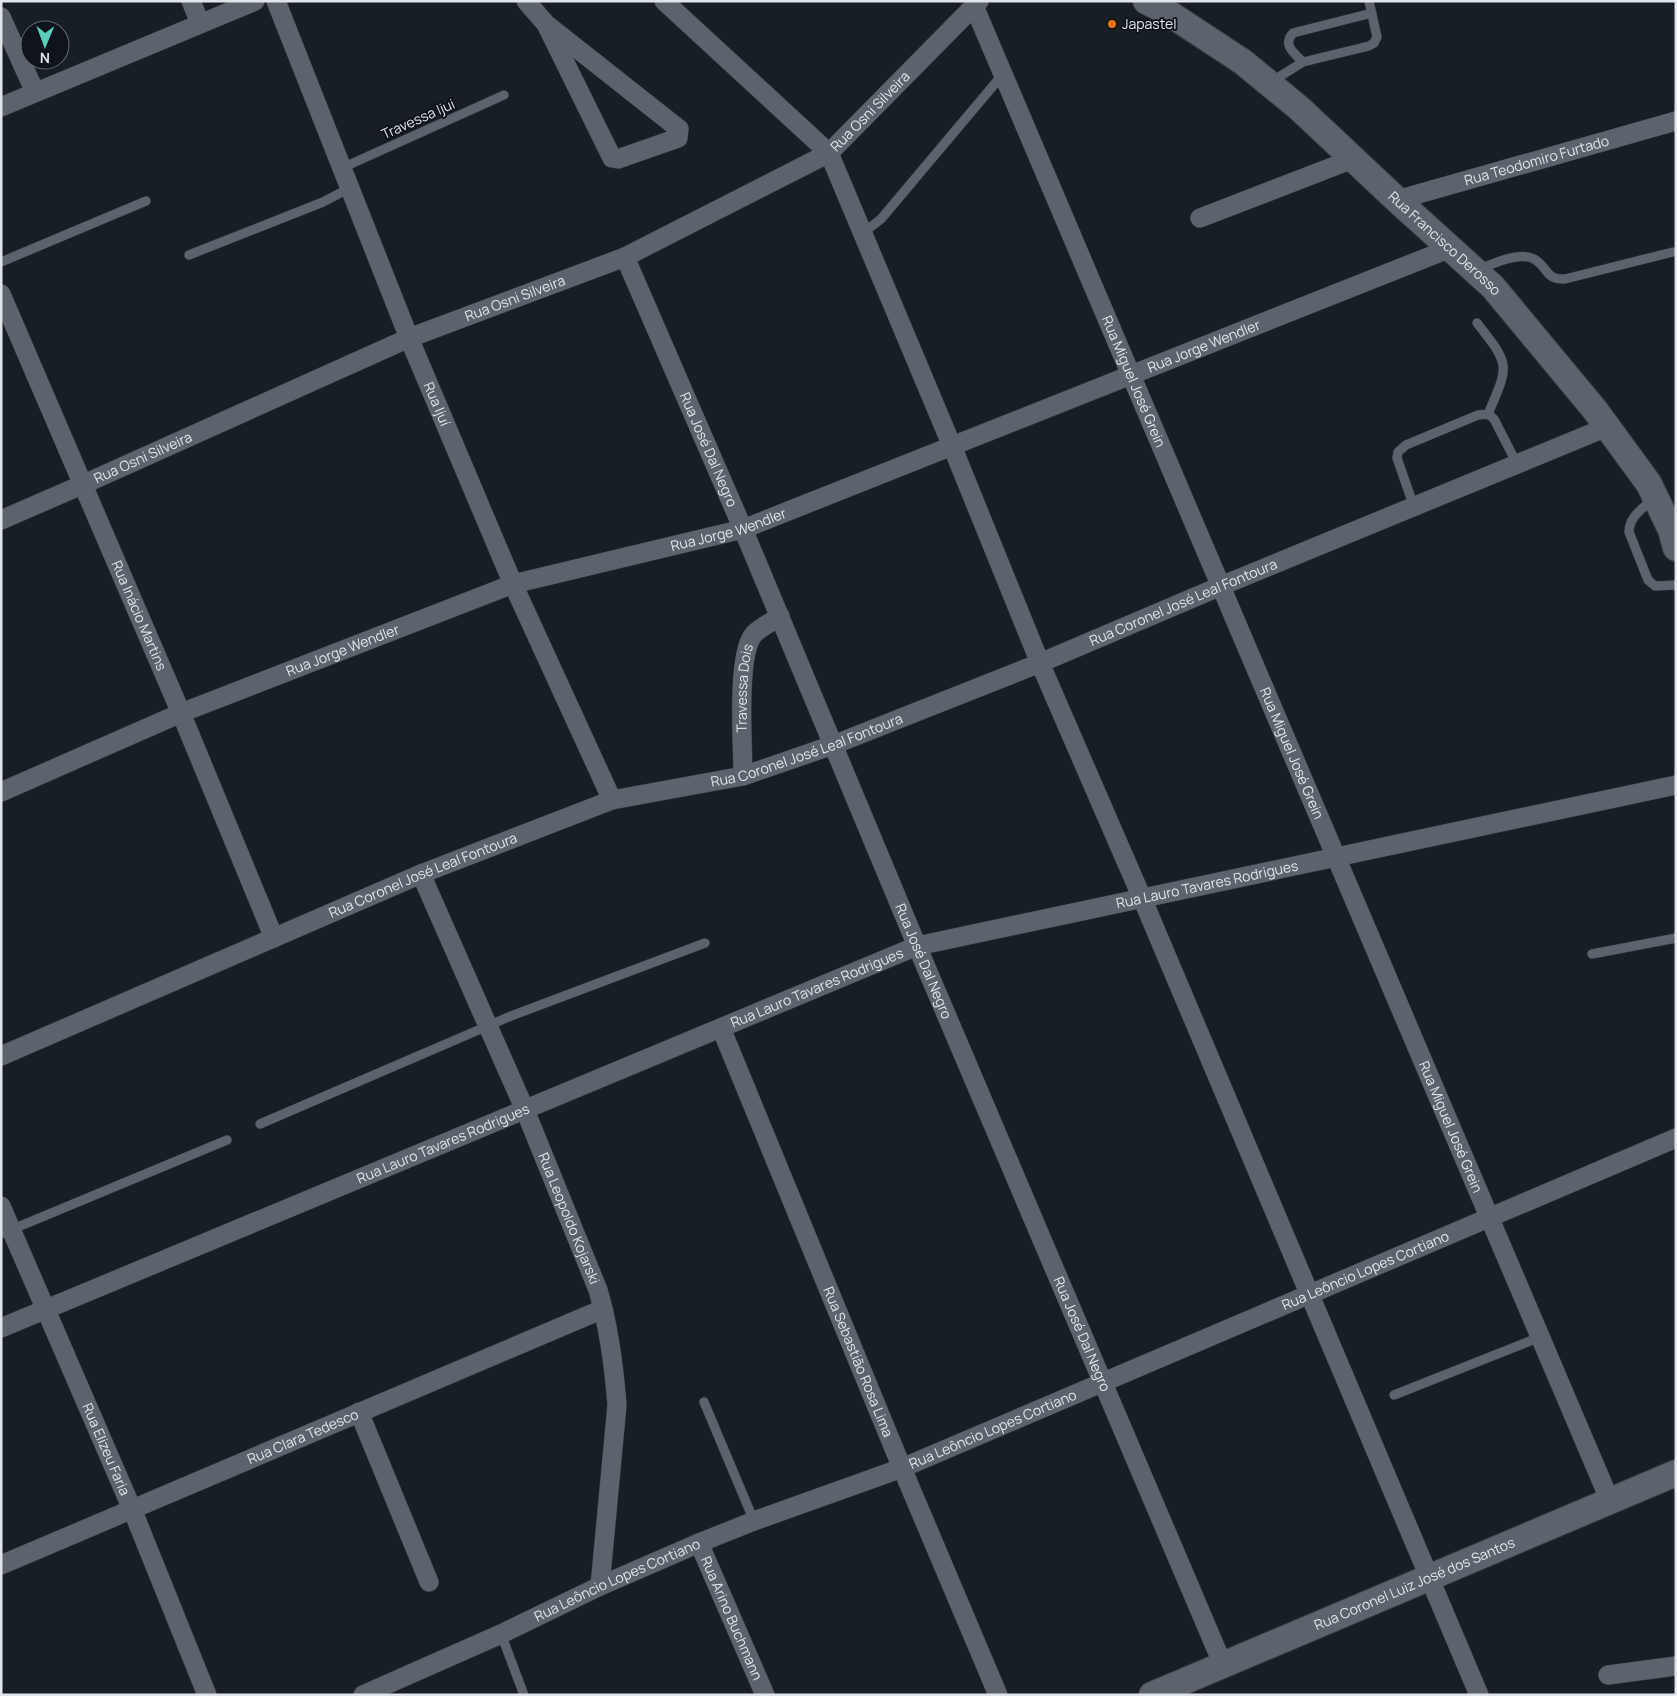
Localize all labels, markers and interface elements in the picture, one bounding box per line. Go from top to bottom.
place label: Japastel [1122,14,1176,33]
marker: Japastel [1106,18,1118,30]
north arrow [20,20,70,70]
text: N [40,49,50,68]
street label: Rua Osni Silveira [826,67,914,155]
street label: Travessa Ijui [378,94,458,143]
street label: Rua Teodomiro Furtado [1462,130,1611,190]
street label: Rua Francisco Derosso [1384,187,1506,299]
street label: Rua Osni Silveira [462,270,568,325]
street label: Rua Miguel José Grein [1098,312,1171,450]
street label: Rua Jorge Wendler [1144,315,1263,377]
street label: Rua Ijuí [420,379,455,429]
street label: Rua José Dal Negro [676,389,742,510]
street label: Rua Osni Silveira [91,427,195,487]
street label: Rua Jorge Wendler [668,503,789,555]
street label: Rua Coronel José Leal Fontoura [1086,554,1280,650]
street label: Rua Inácio Martins [108,557,172,673]
street label: Rua Jorge Wendler [283,619,402,680]
street label: Travessa Dois [732,641,757,733]
street label: Rua Miguel José Grein [1256,684,1329,822]
street label: Rua Coronel José Leal Fontoura [709,708,905,791]
street label: Rua Coronel José Leal Fontoura [326,828,520,922]
street label: Rua Lauro Tavares Rodrigues [1114,855,1300,913]
street label: Rua José Dal Negro [891,901,957,1022]
street label: Rua Lauro Tavares Rodrigues [727,943,906,1032]
street label: Rua Miguel José Grein [1415,1058,1488,1195]
street label: Rua Lauro Tavares Rodrigues [354,1099,532,1188]
street label: Rua Leopoldo Kojarski [534,1150,605,1287]
street label: Rua Leôncio Lopes Cortiano [1279,1226,1452,1314]
street label: Rua José Dal Negro [1050,1273,1115,1394]
street label: Rua Sebastião Rosa Lima [819,1284,898,1440]
street label: Rua Leôncio Lopes Cortiano [906,1385,1079,1473]
street label: Rua Elizeu Faria [78,1400,135,1498]
street label: Rua Clara Tedesco [244,1404,361,1468]
street label: Rua Coronel Luiz José dos Santos [1311,1532,1517,1634]
street label: Rua Leôncio Lopes Cortiano [531,1534,703,1626]
street label: Rua Arino Buchmann [697,1553,767,1683]

